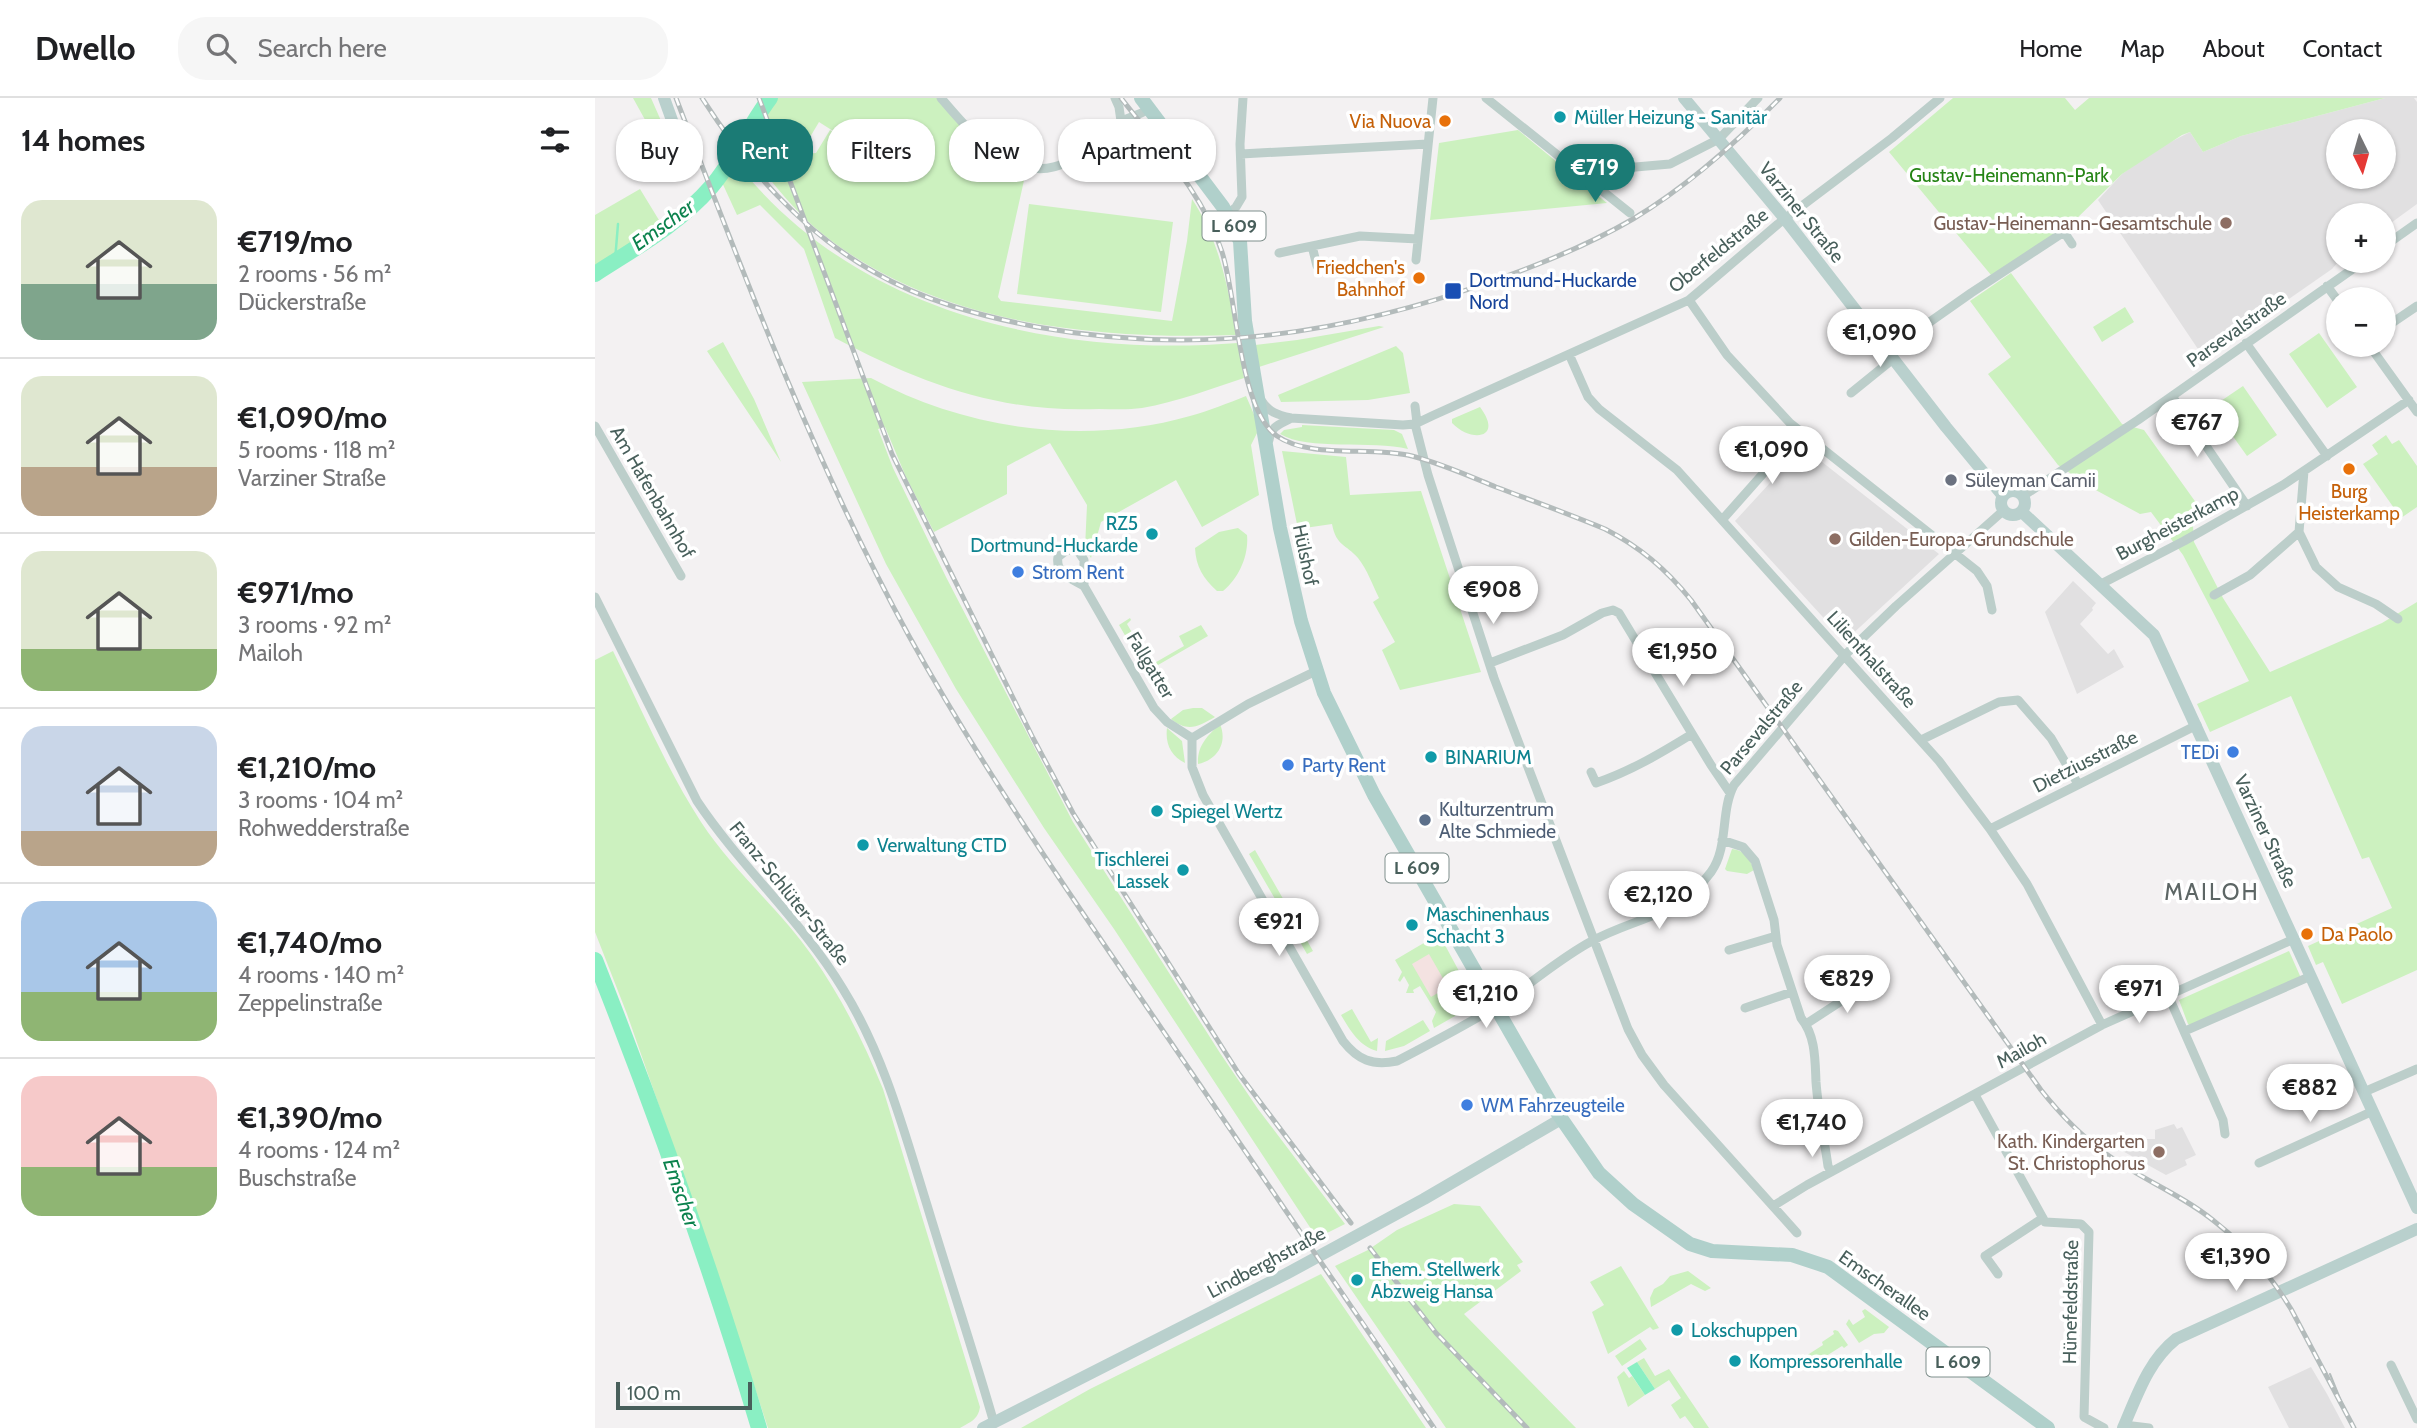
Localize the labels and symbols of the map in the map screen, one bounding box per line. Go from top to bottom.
place label: Müller Heizung - Sanitär [1574,106,1767,129]
marker: Müller Heizung - Sanitär [1552,109,1568,125]
place label: Via Nuova [1349,110,1431,133]
marker: Via Nuova [1437,113,1453,129]
north arrow [2326,119,2396,189]
pin: €719 [1554,144,1636,204]
street label: Varziner Straße [1754,158,1849,267]
park label: Gustav-Heinemann-Park [1909,164,2109,187]
water label: Emscher [627,193,700,256]
street label: Oberfeldstraße [1664,203,1773,298]
road number: L 609 [1203,211,1265,240]
place label: Gustav-Heinemann-Gesamtschule [1933,212,2212,235]
marker: Gustav-Heinemann-Gesamtschule [2218,215,2234,231]
place label: Friedchen's Bahnhof [1316,256,1406,301]
place label: Dortmund-Huckarde Nord [1469,269,1637,314]
marker: Friedchen's Bahnhof [1411,270,1427,286]
marker: Dortmund-Huckarde Nord [1443,281,1463,301]
street label: Parsevalstraße [2182,287,2291,372]
pin: €1,090 [1823,310,1937,369]
pin: €767 [2156,400,2238,459]
street label: Am Hafenbahnhof [605,422,700,563]
pin: €1,090 [1715,426,1829,486]
marker: Burg Heisterkamp [2341,461,2357,477]
place label: Süleyman Camii [1965,469,2096,492]
marker: Süleyman Camii [1943,472,1959,488]
place label: Burg Heisterkamp [2298,480,2400,525]
street label: Burgheisterkamp [2112,482,2242,565]
place label: RZ5 Dortmund-Huckarde [970,512,1138,557]
street label: Hülshof [1288,522,1323,589]
marker: RZ5 Dortmund-Huckarde [1144,526,1160,542]
place label: Gilden-Europa-Grundschule [1849,528,2074,551]
marker: Gilden-Europa-Grundschule [1827,531,1843,547]
place label: Strom Rent [1032,561,1125,584]
marker: Strom Rent [1010,564,1026,580]
pin: €908 [1452,566,1534,626]
street label: Lilienthalstraße [1822,606,1921,713]
street label: Fallgatter [1122,628,1179,703]
pin: €1,950 [1626,628,1740,688]
street label: Parsevalstraße [1715,675,1808,779]
street label: Dietziusstraße [2029,725,2142,798]
place label: TEDi [2181,741,2219,764]
marker: TEDi [2225,744,2241,760]
place label: BINARIUM [1445,746,1532,769]
marker: BINARIUM [1423,749,1439,765]
place label: Party Rent [1302,754,1386,777]
marker: Party Rent [1280,757,1296,773]
street label: Varziner Straße [2229,771,2302,892]
place label: Kulturzentrum Alte Schmiede [1439,798,1556,843]
place label: Spiegel Wertz [1171,800,1283,823]
marker: Spiegel Wertz [1149,803,1165,819]
marker: Kulturzentrum Alte Schmiede [1417,812,1433,828]
street label: Franz-Schlüter-Straße [725,817,855,970]
place label: Verwaltung CTD [877,834,1007,857]
marker: Verwaltung CTD [855,837,871,853]
place label: Tischlerei Lassek [1095,848,1169,893]
road number: L 609 [1385,854,1449,882]
marker: Tischlerei Lassek [1175,862,1191,878]
pin: €2,120 [1602,872,1716,931]
district label: MAILOH [2164,878,2260,906]
pin: €921 [1238,898,1320,958]
place label: Maschinenhaus Schacht 3 [1426,903,1550,948]
marker: Maschinenhaus Schacht 3 [1404,917,1420,933]
place label: Da Paolo [2321,923,2393,946]
marker: Da Paolo [2299,926,2315,942]
pin: €829 [1806,956,1888,1015]
pin: €971 [2098,965,2180,1025]
pin: €1,210 [1429,970,1543,1030]
street label: Mailoh [1992,1027,2050,1073]
pin: €882 [2269,1065,2351,1124]
place label: WM Fahrzeugteile [1481,1094,1625,1117]
marker: WM Fahrzeugteile [1459,1097,1475,1113]
pin: €1,740 [1755,1100,1869,1159]
place label: Kath. Kindergarten St. Christophorus [1997,1130,2145,1175]
marker: Kath. Kindergarten St. Christophorus [2151,1144,2167,1160]
water label: Emscher [658,1155,705,1232]
street label: Lindberghstraße [1203,1222,1329,1303]
pin: €1,390 [2179,1234,2293,1293]
street label: Hünefeldstraße [2058,1239,2083,1364]
street label: Emscherallee [1834,1245,1935,1326]
place label: Ehem. Stellwerk Abzweig Hansa [1371,1258,1501,1303]
marker: Ehem. Stellwerk Abzweig Hansa [1349,1272,1365,1288]
place label: Lokschuppen [1691,1319,1798,1342]
marker: Lokschuppen [1669,1322,1685,1338]
road number: L 609 [1927,1348,1989,1377]
place label: Kompressorenhalle [1749,1350,1903,1373]
marker: Kompressorenhalle [1727,1353,1743,1369]
scale bar [616,1379,753,1411]

